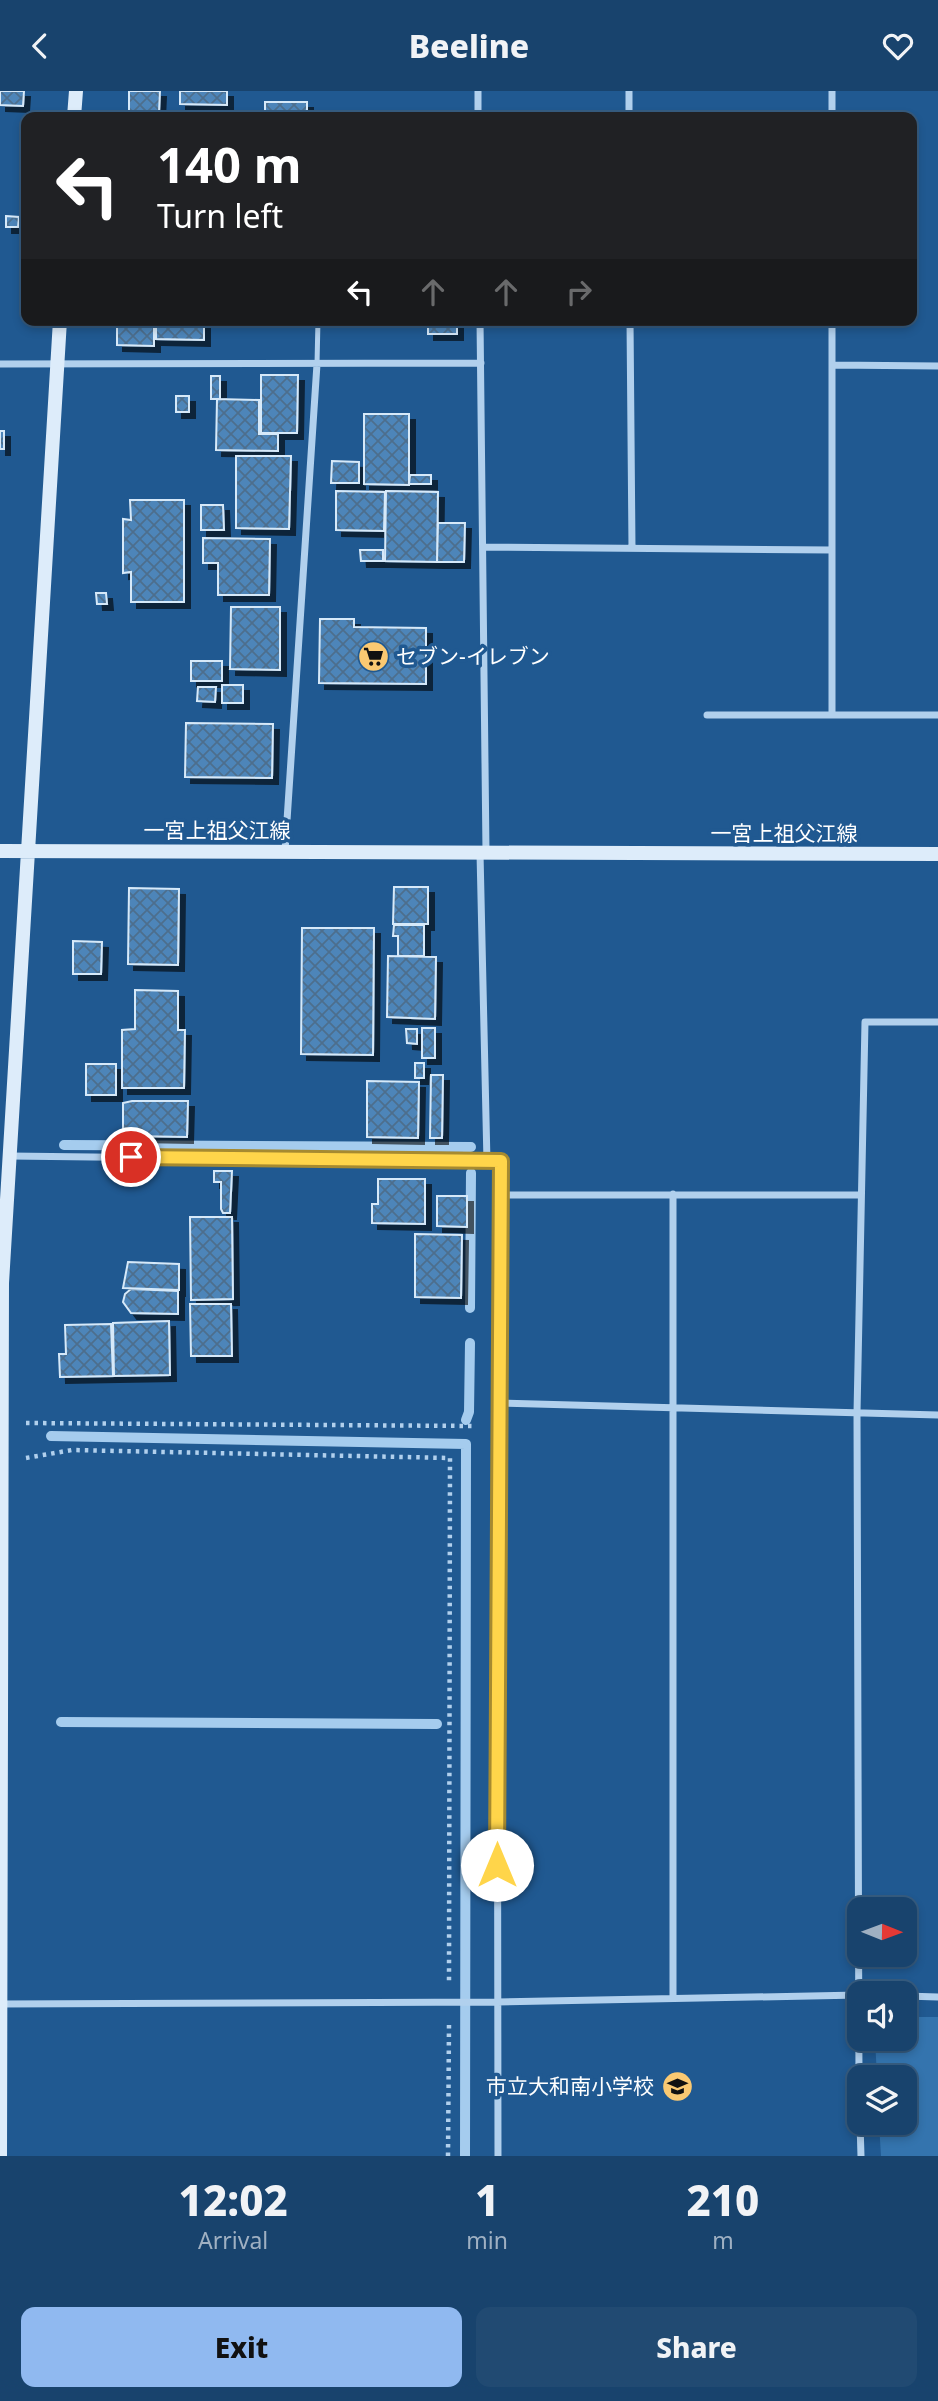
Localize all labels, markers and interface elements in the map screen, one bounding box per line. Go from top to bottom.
text: Beeline [409,24,529,67]
icon: back [21,27,59,65]
icon: heart [879,27,917,65]
text: 140 m [157,131,302,197]
icon: left [42,140,133,231]
text: Turn left [157,194,283,237]
icon: left [341,273,379,311]
icon: ahead [414,273,452,311]
icon: ahead [487,273,525,311]
icon: right [560,273,598,311]
supermarket icon: セブン-イレブン [356,639,390,673]
place label: セブン-イレブン [396,642,550,670]
street label: 一宮上祖父江線 [144,816,291,844]
street label: 一宮上祖父江線 [711,819,858,847]
pin [101,1127,161,1187]
icon: arrive [112,1138,150,1176]
position arrow [460,1828,534,1902]
north arrow [847,1897,917,1967]
map controls [847,1897,917,2135]
button: sound [847,1981,917,2051]
button: layers [847,2065,917,2135]
school or university icon: 市立大和南小学校 [660,2069,694,2103]
place label: 市立大和南小学校 [486,2072,654,2100]
text: 12:02 [179,2171,288,2228]
text: 1 [475,2171,499,2228]
text: 210 [687,2171,759,2228]
text: Arrival [198,2224,268,2256]
text: min [466,2224,508,2256]
text: m [712,2224,734,2256]
button: Exit [21,2307,462,2387]
button: Share [476,2307,917,2387]

